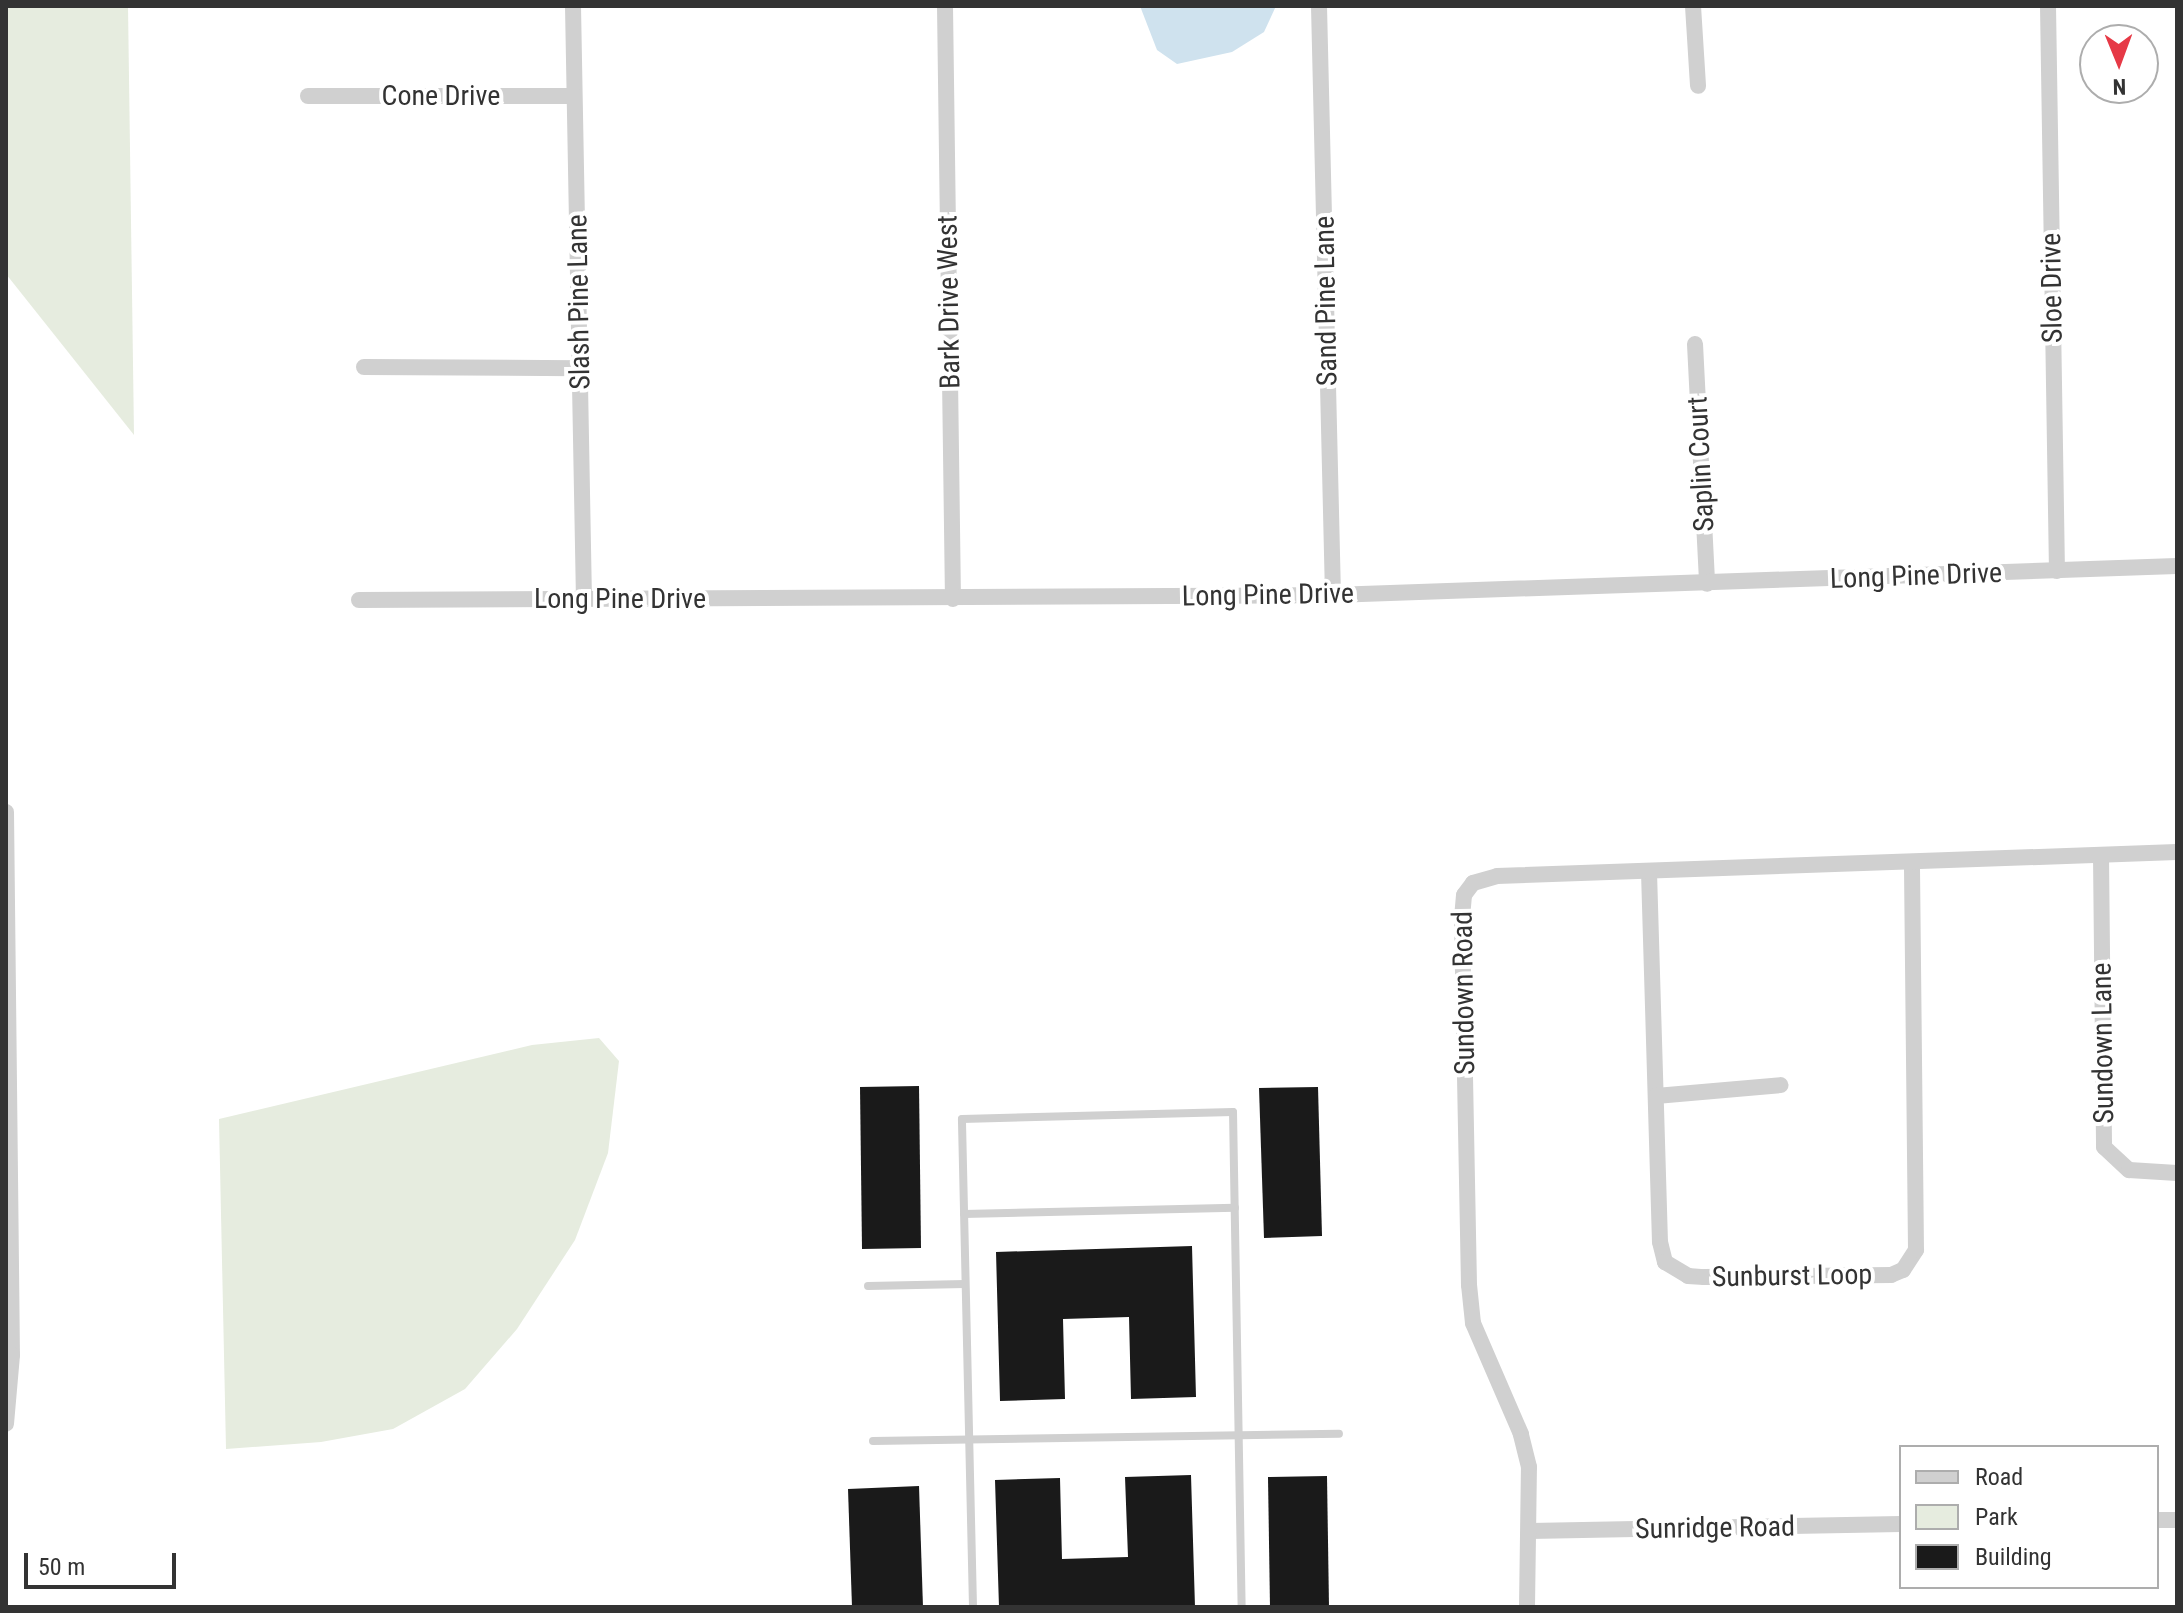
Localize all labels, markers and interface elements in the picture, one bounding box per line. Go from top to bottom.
north arrow [2079,24,2159,104]
text: N [2112,74,2126,99]
street label: Cone Drive [382,79,500,113]
street label: Slash Pine Lane [561,214,597,390]
street label: Bark Drive West [931,215,967,389]
street label: Sand Pine Lane [1308,216,1344,386]
street label: Sloe Drive [2034,233,2070,343]
street label: Saplin Court [1681,395,1721,533]
street label: Long Pine Drive [1829,556,2003,596]
street label: Long Pine Drive [1182,577,1354,613]
street label: Long Pine Drive [534,582,706,616]
street label: Sundown Road [1446,911,1482,1075]
street label: Sundown Lane [2085,962,2121,1124]
street label: Sunburst Loop [1712,1258,1872,1294]
legend [1899,1445,2159,1589]
text: Road [1975,1463,2023,1491]
text: Park [1975,1503,2018,1531]
street label: Sunridge Road [1635,1510,1795,1546]
scale bar [28,1537,180,1587]
text: Building [1975,1543,2052,1571]
text: 50 m [38,1553,85,1581]

